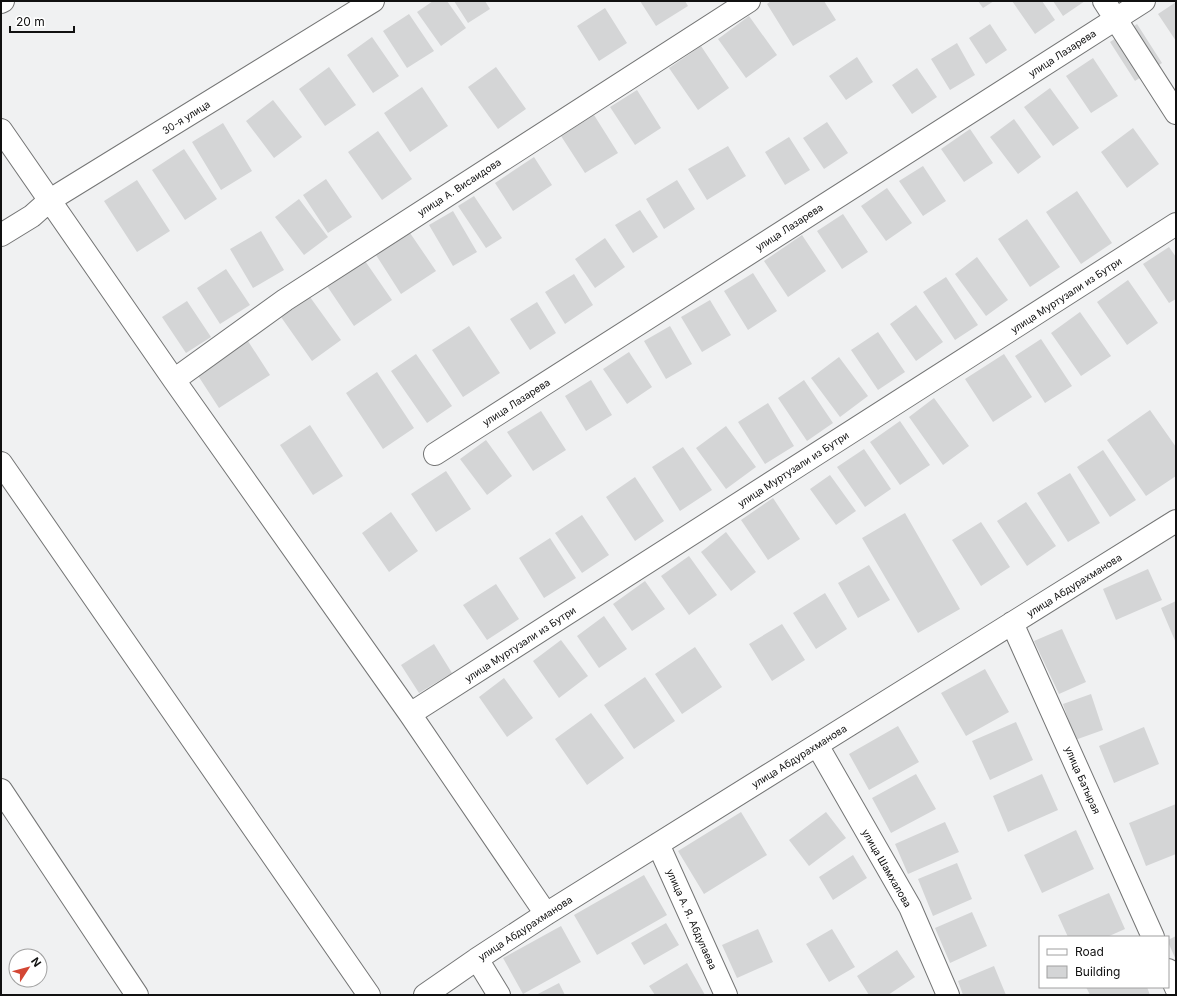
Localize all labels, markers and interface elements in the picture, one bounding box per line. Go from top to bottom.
scale bar [10,8,74,34]
text: 20 m [16,14,45,29]
street label: улица Лазарева [1026,27,1098,79]
street label: 30-я улица [160,98,212,136]
street label: улица А. Висаидова [415,156,503,218]
street label: улица Лазарева [753,201,825,253]
street label: улица Муртузали из Бутри [1008,255,1124,335]
street label: улица Лазарева [480,376,552,428]
street label: улица Муртузали из Бутри [735,429,851,509]
street label: улица Абдурахманова [1024,551,1124,619]
street label: улица Муртузали из Бутри [462,604,578,684]
street label: улица Абдурахманова [749,722,849,790]
street label: улица Батырая [1063,744,1103,816]
street label: улица Шамхалова [860,827,914,909]
street label: улица А. Я. Абдулаева [664,867,720,971]
street label: улица Абдурахманова [476,893,574,963]
legend [1039,936,1169,988]
text: Road [1075,944,1104,959]
north arrow [8,948,48,988]
text: N [28,955,44,970]
text: Building [1075,964,1120,979]

